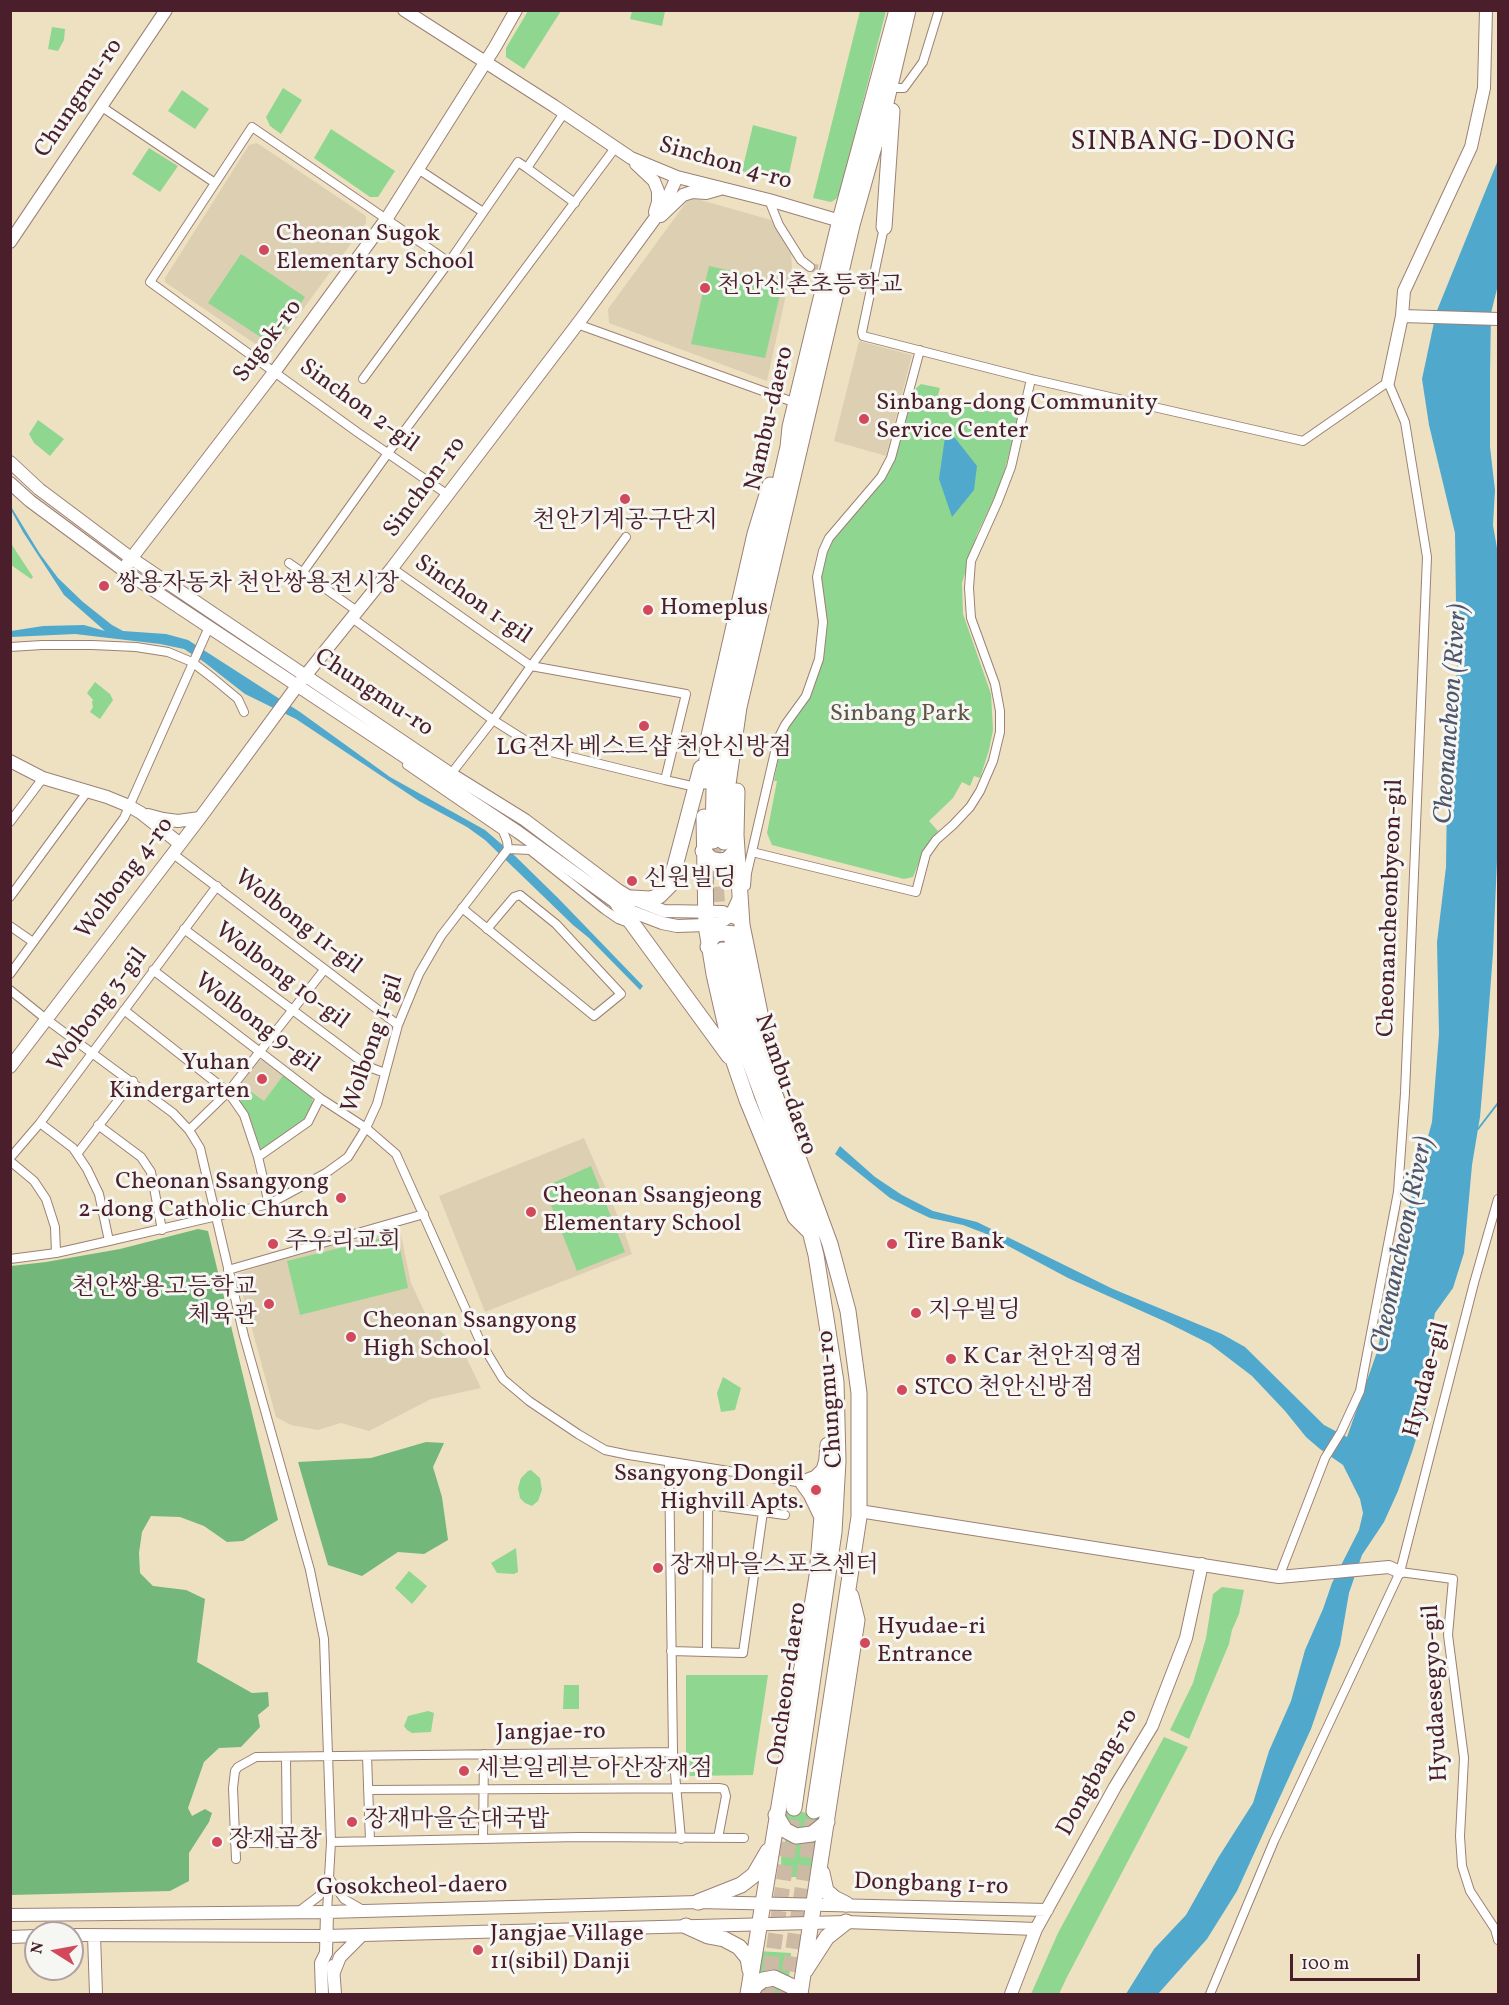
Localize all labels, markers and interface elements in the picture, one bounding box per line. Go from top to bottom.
street label: Chungmu-ro [30,34,130,164]
district label: SINBANG-DONG [1070,128,1298,160]
street label: Sinchon 4-ro [655,132,795,198]
place label: Cheonan Sugok Elementary School [276,222,474,278]
marker: Cheonan Sugok Elementary School [257,243,271,257]
place label: 천안신촌초등학교 [717,274,902,302]
marker: 천안신촌초등학교 [698,281,712,295]
street label: Sugok-ro [228,295,310,389]
street label: Nambu-daero [740,344,802,494]
street label: Sinchon 2-gil [293,354,423,460]
place label: Sinbang-dong Community Service Center [876,391,1158,447]
marker: Sinbang-dong Community Service Center [857,412,871,426]
street label: Sinchon-ro [379,432,473,544]
marker: 천안기계공구단지 [618,492,632,506]
place label: 천안기계공구단지 [532,509,718,537]
street label: Sinchon 1-gil [408,550,536,652]
place label: 쌍용자동차 천안쌍용전시장 [116,572,399,600]
marker: 쌍용자동차 천안쌍용전시장 [97,579,111,593]
place label: Homeplus [660,596,768,624]
marker: Homeplus [641,603,655,617]
water label: Cheonancheon (River) [1430,603,1476,825]
street label: Chungmu-ro [308,644,438,744]
park label: Sinbang Park [830,702,970,730]
marker: LG전자 베스트샵 천안신방점 [637,719,651,733]
place label: LG전자 베스트샵 천안신방점 [496,736,792,764]
street label: Cheonancheonbyeon-gil [1373,778,1411,1038]
street label: Wolbong 4-ro [71,812,181,946]
street label: Wolbong 11-gil [228,864,366,982]
place label: 신원빌딩 [644,867,737,895]
marker: 신원빌딩 [625,874,639,888]
street label: Wolbong 10-gil [208,917,354,1037]
street label: Wolbong 3-gil [43,943,155,1079]
street label: Wolbong 9-gil [188,968,324,1080]
street label: Wolbong 1-gil [337,971,411,1117]
street label: Nambu-daero [746,1011,822,1159]
place label: Yuhan Kindergarten [109,1051,250,1107]
marker: Yuhan Kindergarten [255,1072,269,1086]
water label: Cheonancheon (River) [1366,1134,1442,1356]
place label: Cheonan Ssangyong 2-dong Catholic Church [78,1170,329,1226]
place label: Cheonan Ssangjeong Elementary School [543,1184,762,1240]
marker: Cheonan Ssangyong 2-dong Catholic Church [334,1191,348,1205]
marker: Cheonan Ssangjeong Elementary School [524,1205,538,1219]
place label: 주우리교회 [285,1230,401,1258]
place label: Tire Bank [904,1230,1005,1258]
marker: 주우리교회 [266,1237,280,1251]
marker: Tire Bank [885,1237,899,1251]
place label: 천안쌍용고등학교 체육관 [72,1276,257,1332]
marker: 천안쌍용고등학교 체육관 [262,1297,276,1311]
place label: 지우빌딩 [928,1299,1021,1327]
marker: 지우빌딩 [909,1306,923,1320]
place label: Cheonan Ssangyong High School [363,1309,577,1365]
street label: Hyudae-gil [1399,1319,1457,1441]
street label: Chungmu-ro [813,1329,851,1469]
marker: Cheonan Ssangyong High School [344,1330,358,1344]
place label: K Car 천안직영점 [963,1345,1142,1373]
marker: K Car 천안직영점 [944,1352,958,1366]
place label: STCO 천안신방점 [914,1376,1094,1404]
marker: STCO 천안신방점 [895,1383,909,1397]
place label: Ssangyong Dongil Highvill Apts. [614,1462,804,1518]
marker: Ssangyong Dongil Highvill Apts. [809,1483,823,1497]
place label: 장재마을스포츠센터 [670,1554,879,1582]
marker: 장재마을스포츠센터 [651,1561,665,1575]
street label: Oncheon-daero [763,1601,815,1767]
street label: Hyudaesegyo-gil [1418,1604,1456,1782]
place label: Hyudae-ri Entrance [877,1615,986,1671]
marker: Hyudae-ri Entrance [858,1636,872,1650]
street label: Dongbang-ro [1052,1704,1146,1842]
street label: Jangjae-ro [496,1719,606,1749]
place label: 세븐일레븐 아산장재점 [476,1757,713,1785]
marker: 세븐일레븐 아산장재점 [457,1764,471,1778]
place label: 장재마을순대국밥 [364,1808,549,1836]
marker: 장재마을순대국밥 [345,1815,359,1829]
place label: 장재곱창 [229,1828,322,1856]
marker: 장재곱창 [210,1835,224,1849]
street label: Dongbang 1-ro [853,1869,1009,1903]
street label: Gosokcheol-daero [316,1872,508,1904]
north arrow [24,1921,84,1981]
place label: Jangjae Village 11(sibil) Danji [490,1922,644,1978]
text: N [26,1940,50,1956]
scale bar [1293,1942,1424,1980]
marker: Jangjae Village 11(sibil) Danji [471,1943,485,1957]
text: 100 m [1301,1952,1350,1977]

